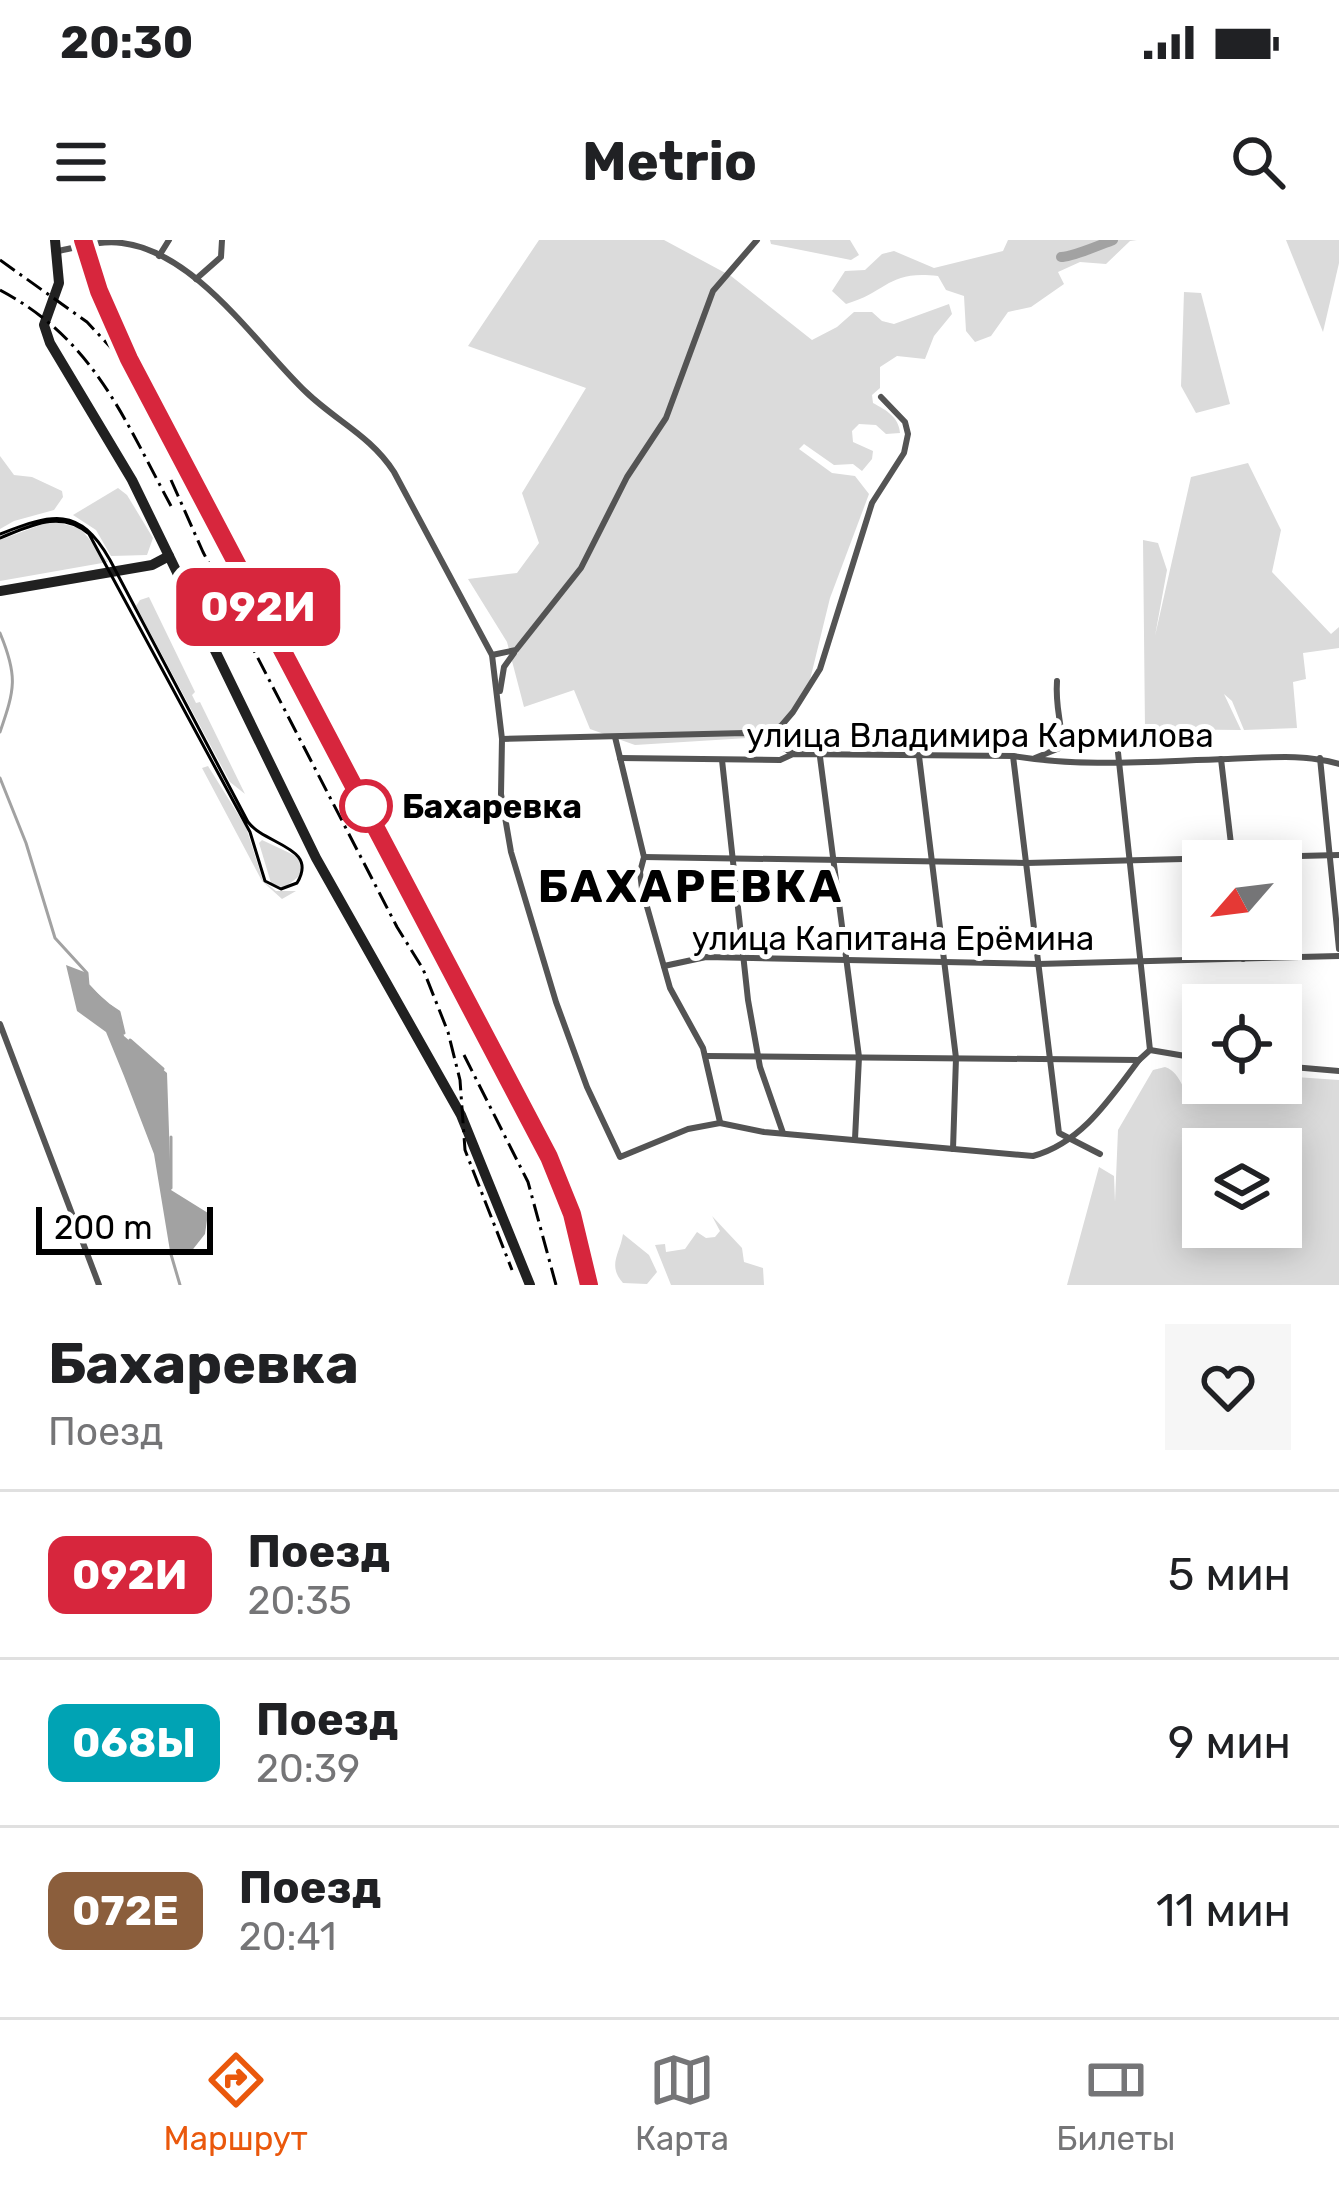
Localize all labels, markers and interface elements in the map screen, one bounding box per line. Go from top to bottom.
text: 20:30 [60,16,193,69]
icon: menu [48,129,114,195]
icon: search [1225,129,1291,195]
text: Metrio [582,130,757,194]
line badge: 092И [174,568,342,646]
text: 092И [200,582,316,632]
street label: улица Владимира Кармилова [746,716,1214,755]
marker: Бахаревка [341,781,391,831]
place label: Бахаревка [402,787,582,826]
north arrow [1182,840,1302,960]
map controls [1182,840,1302,1248]
district label: БАХАРЕВКА [538,860,844,913]
street label: улица Капитана Ерёмина [692,919,1094,958]
button: locate [1182,984,1302,1104]
button: layers [1182,1128,1302,1248]
scale bar [36,1201,213,1254]
text: 200 m [54,1208,153,1247]
button: heart [1165,1324,1291,1450]
text: Бахаревка [48,1330,359,1397]
text: Поезд [48,1409,163,1455]
text: Поезд [248,1525,390,1578]
text: 5 мин [1168,1548,1291,1601]
text: 092И [72,1550,188,1600]
text: 20:35 [248,1578,352,1624]
text: Поезд [256,1693,398,1746]
text: 9 мин [1168,1716,1291,1769]
text: 068Ы [72,1718,196,1768]
text: 20:39 [256,1746,360,1792]
text: Поезд [239,1861,381,1914]
text: 11 мин [1156,1884,1291,1937]
text: 072Е [72,1886,179,1936]
text: 20:41 [239,1914,337,1960]
tab: Маршрут [164,2047,308,2158]
tab: Карта [635,2047,729,2158]
tab: Билеты [1056,2047,1175,2158]

